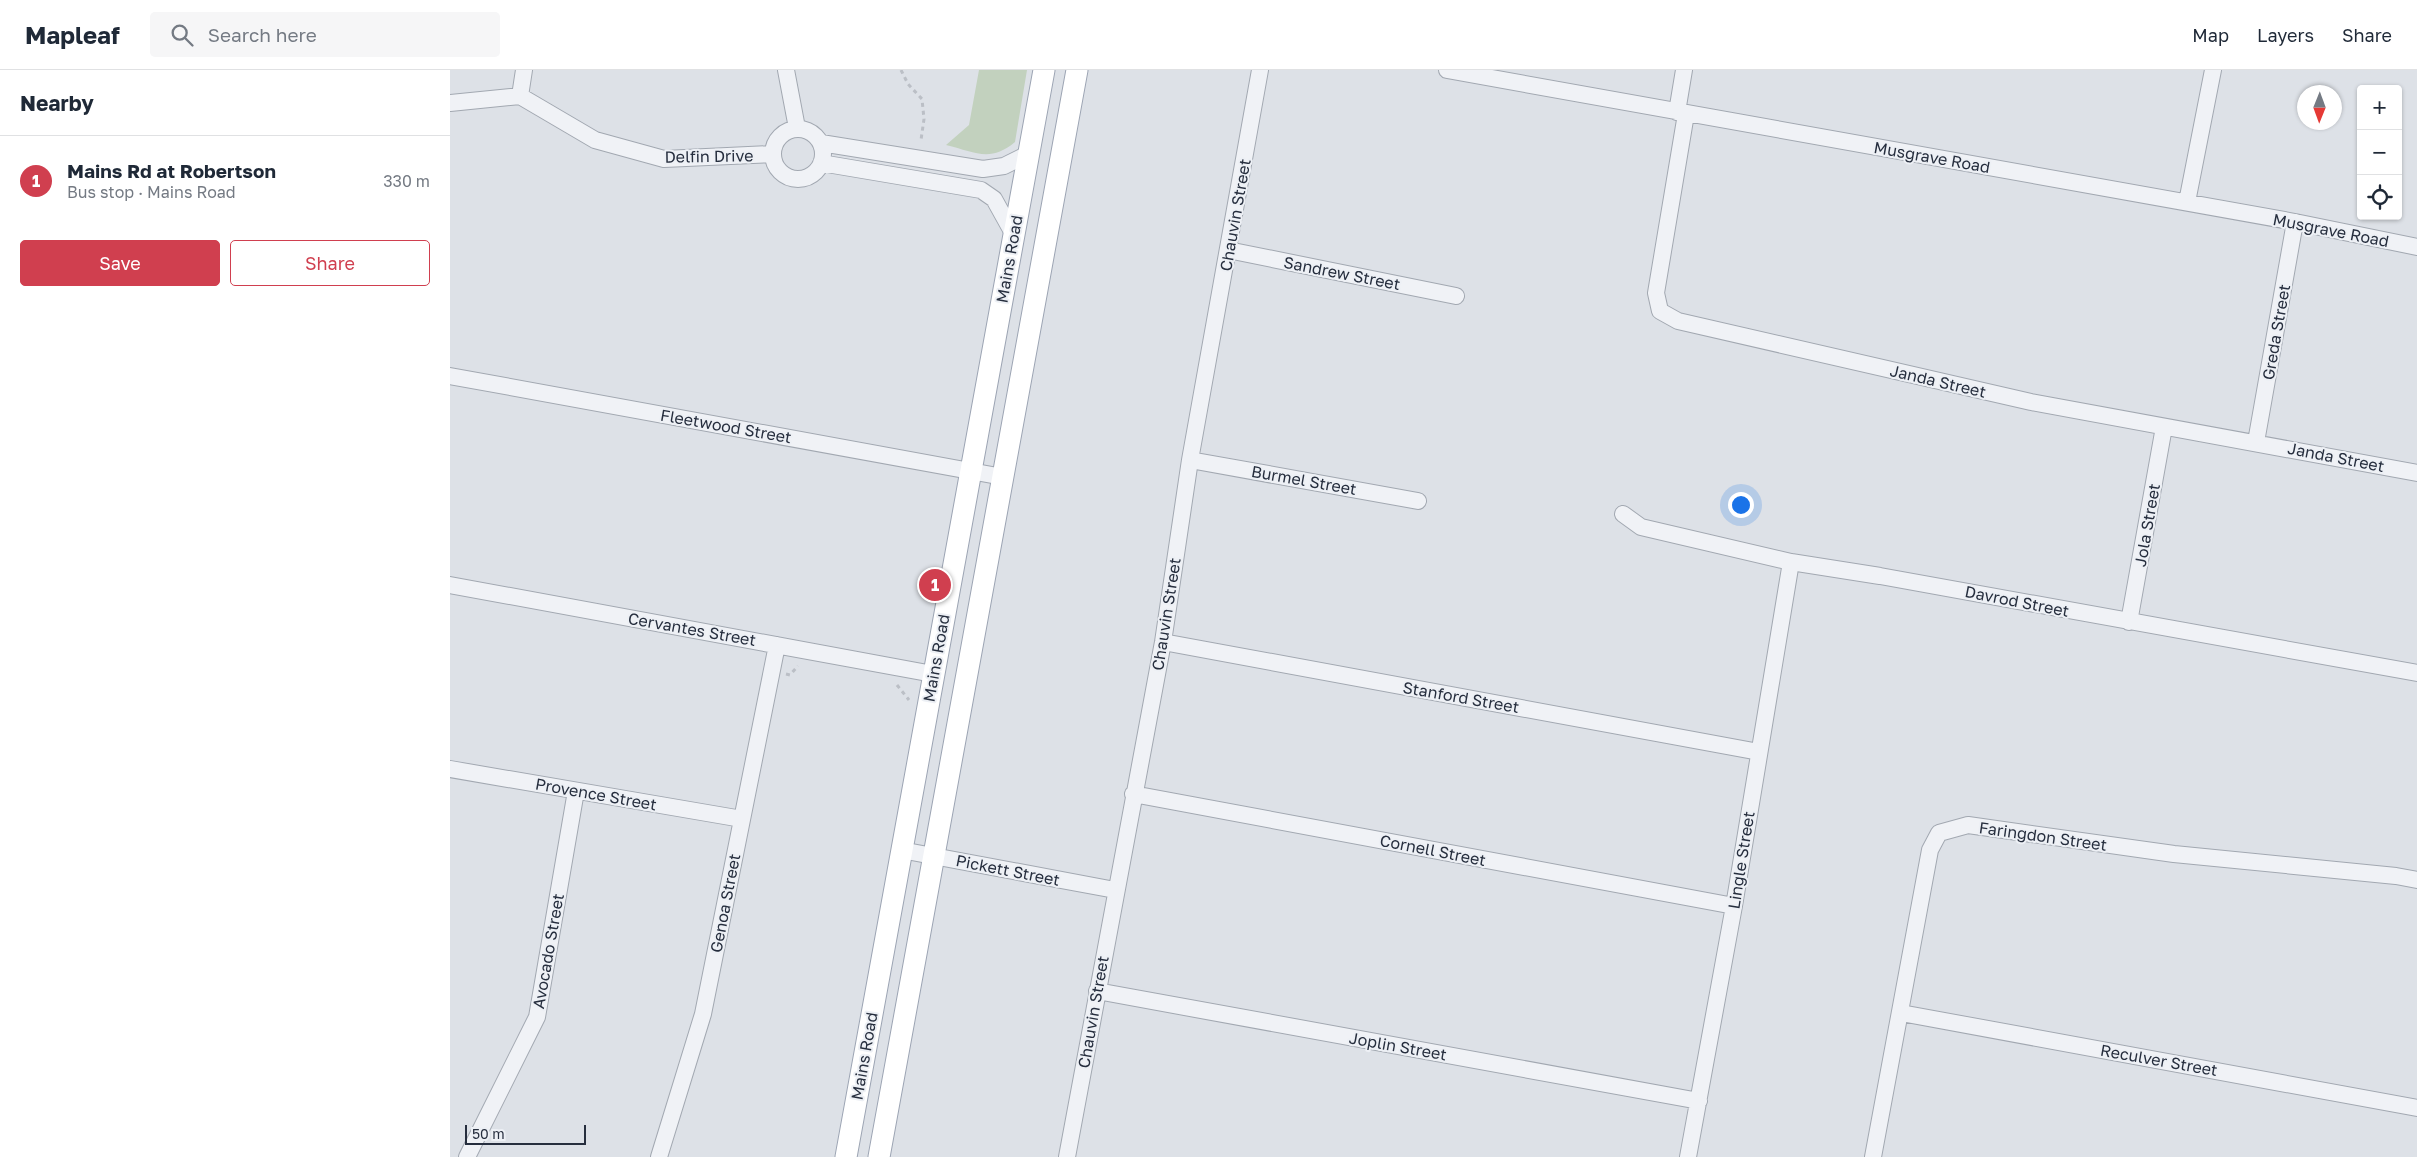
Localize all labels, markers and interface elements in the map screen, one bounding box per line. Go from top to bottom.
search box [150,12,500,57]
text: Mapleaf [25,20,120,49]
icon: search [168,21,196,49]
text: Search here [208,23,317,46]
text: Map [2192,24,2229,46]
text: Layers [2257,24,2314,46]
text: Share [2342,24,2392,46]
north arrow [2297,85,2342,130]
map controls [2357,85,2402,220]
button: + [2357,85,2402,130]
text: Nearby [20,90,94,116]
button: − [2357,130,2402,175]
street label: Musgrave Road [1872,137,1992,177]
street label: Delfin Drive [664,145,754,167]
street label: Chauvin Street [1215,157,1255,273]
text: Mains Rd at Robertson [67,159,276,182]
text: 1 [32,171,40,191]
text: 330 m [383,171,430,191]
button: locate [2357,175,2402,220]
text: Bus stop · Mains Road [67,182,236,202]
street label: Musgrave Road [2271,209,2391,251]
street label: Mains Road [991,214,1027,304]
button: Save [20,240,220,286]
button: Share [230,240,430,286]
street label: Sandrew Street [1282,252,1402,294]
street label: Greda Street [2258,283,2294,381]
street label: Janda Street [1888,360,1988,402]
street label: Fleetwood Street [659,405,793,447]
street label: Janda Street [2286,438,2386,476]
street label: Burmel Street [1250,461,1358,499]
street label: Jola Street [2130,482,2164,568]
your location [1728,492,1754,518]
street label: Chauvin Street [1147,556,1185,672]
pin: 1 [919,566,951,604]
street label: Davrod Street [1963,581,2071,621]
street label: Cervantes Street [626,608,758,650]
street label: Mains Road [918,613,954,703]
street label: Stanford Street [1401,677,1521,717]
street label: Provence Street [534,773,658,815]
street label: Lingle Street [1723,810,1759,910]
street label: Faringdon Street [1978,817,2108,855]
street label: Cornell Street [1378,830,1488,870]
street label: Pickett Street [954,850,1062,890]
street label: Genoa Street [706,852,744,954]
street label: Avocado Street [528,892,568,1010]
street label: Chauvin Street [1073,954,1113,1070]
street label: Mains Road [846,1011,882,1101]
street label: Joplin Street [1348,1028,1448,1064]
street label: Reculver Street [2099,1040,2219,1080]
scale bar [465,1122,586,1145]
text: 50 m [472,1125,505,1142]

